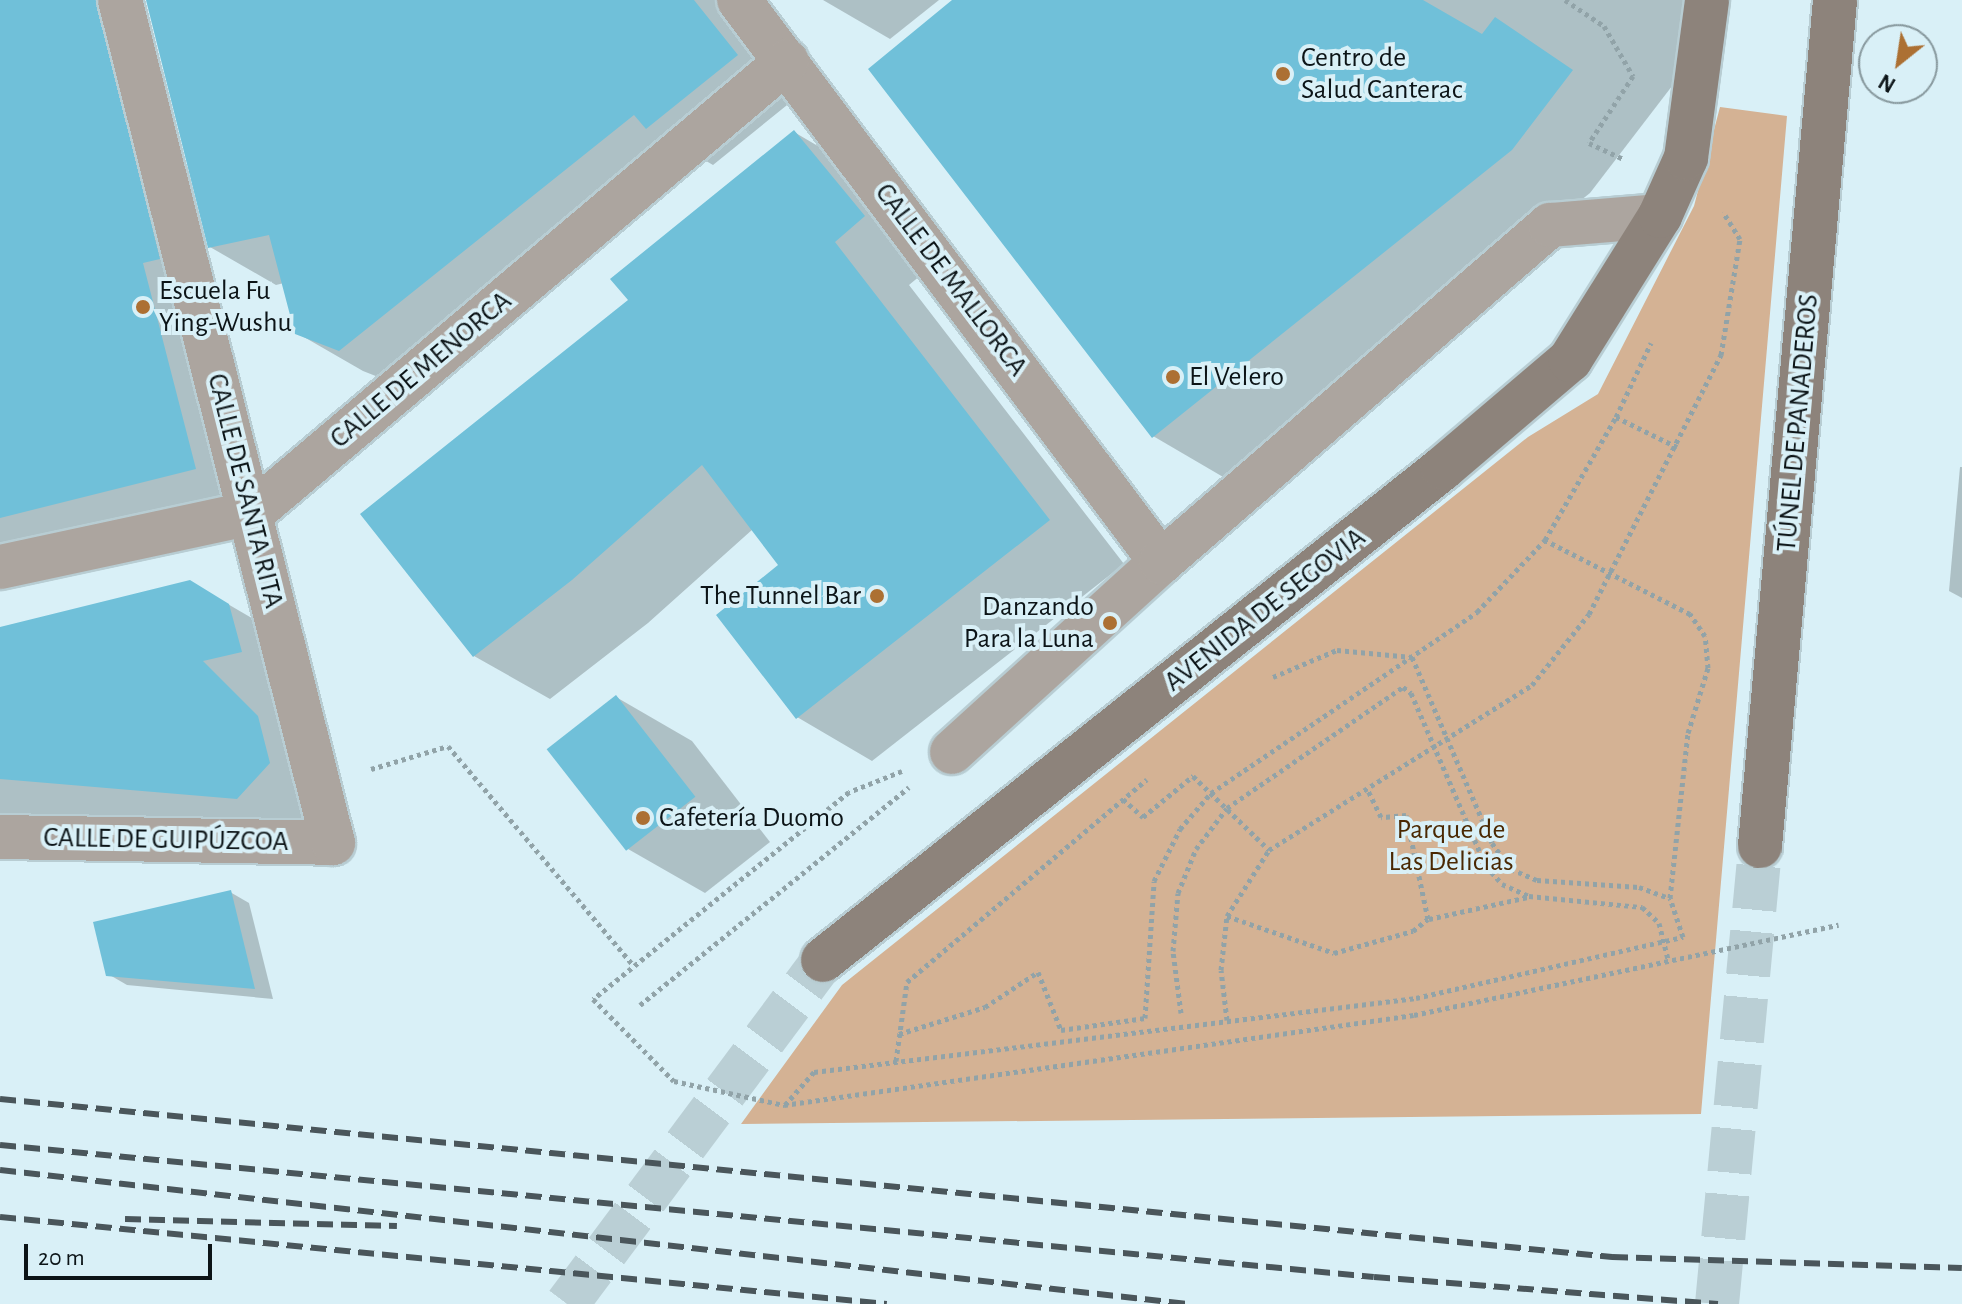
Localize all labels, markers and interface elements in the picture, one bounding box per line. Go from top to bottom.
north arrow [1858,24,1938,104]
place label: Centro de Salud Canterac [1301,41,1462,107]
marker: Centro de Salud Canterac [1272,63,1294,85]
text: N [1875,70,1899,96]
street label: CALLE DE MALLORCA [868,177,1034,383]
place label: Escuela Fu Ying-Wushu [159,274,292,340]
street label: CALLE DE MENORCA [323,284,519,456]
street label: TÚNEL DE PANADEROS [1770,293,1826,553]
marker: Escuela Fu Ying-Wushu [134,298,152,316]
place label: El Velero [1189,360,1284,394]
marker: El Velero [1164,368,1182,386]
street label: CALLE DE SANTA RITA [200,370,290,612]
street label: AVENIDA DE SEGOVIA [1158,521,1372,699]
place label: The Tunnel Bar [700,579,861,613]
marker: The Tunnel Bar [868,587,886,605]
place label: Danzando Para la Luna [964,590,1094,656]
marker: Danzando Para la Luna [1101,614,1119,632]
place label: Cafetería Duomo [659,801,844,835]
marker: Cafetería Duomo [634,809,652,827]
park label: Parque de Las Delicias [1388,813,1514,879]
street label: CALLE DE GUIPÚZCOA [43,821,289,859]
scale bar [28,1228,216,1278]
text: 20 m [38,1246,85,1270]

